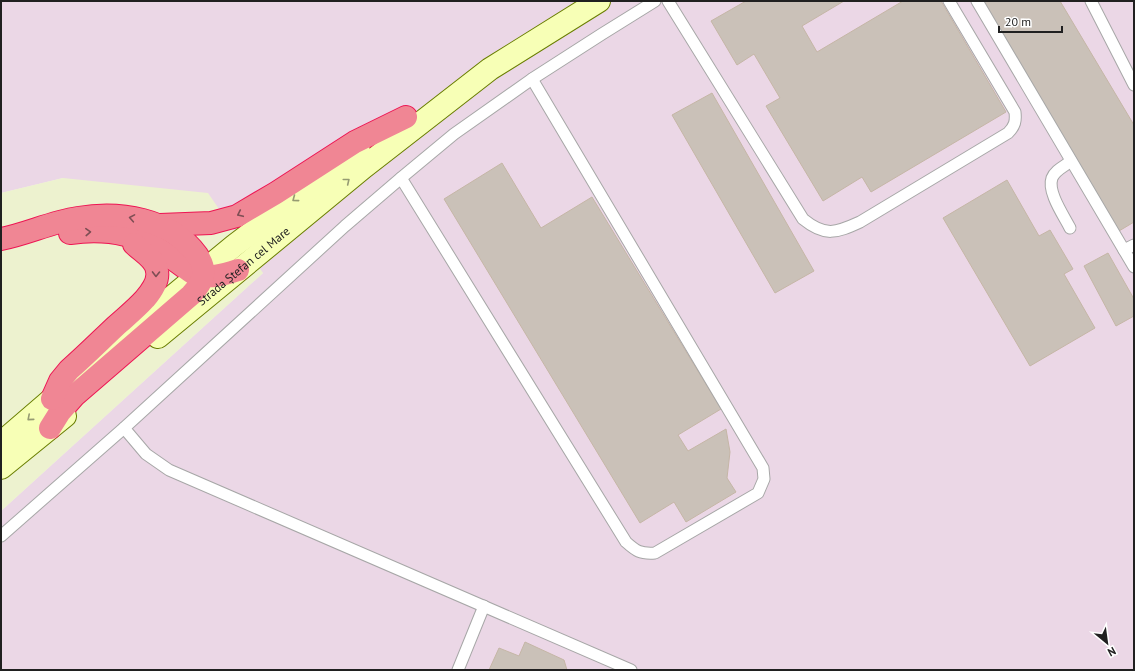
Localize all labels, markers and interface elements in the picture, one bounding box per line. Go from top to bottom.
scale bar [999,8,1062,34]
text: 20 m [1005,14,1031,29]
one-way arrow [343,179,350,186]
one-way arrow [292,194,299,201]
one-way arrow [236,209,244,217]
one-way arrow [129,214,135,223]
street label: Strada Ștefan cel Mare [194,223,293,309]
one-way arrow [85,227,91,236]
one-way arrow [152,271,160,277]
one-way arrow [27,413,35,420]
north arrow [1087,623,1127,663]
text: N [1105,644,1118,660]

